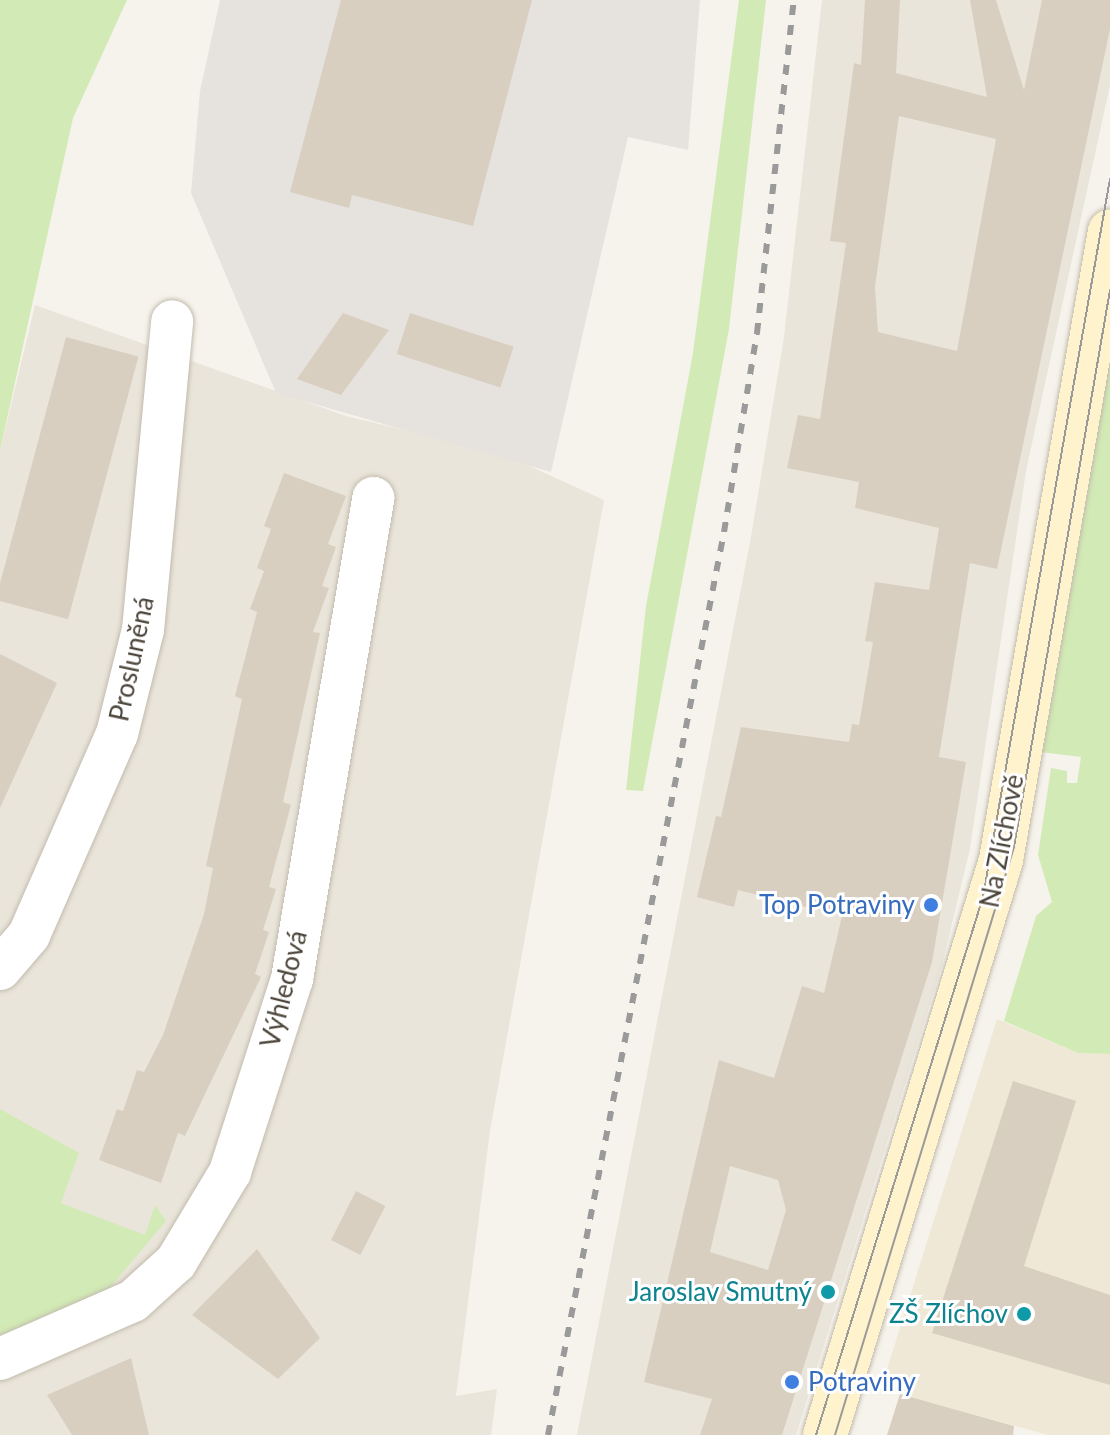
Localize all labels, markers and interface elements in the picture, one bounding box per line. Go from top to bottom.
street label: Prosluněná [104,594,160,724]
street label: Na Zlíchově [974,772,1030,910]
place label: Top Potraviny [759,889,915,921]
marker: Top Potraviny [922,896,940,914]
street label: Výhledová [254,927,314,1051]
place label: Jaroslav Smutný [628,1276,812,1308]
marker: Jaroslav Smutný [819,1283,837,1301]
place label: ZŠ Zlíchov [889,1298,1008,1330]
marker: ZŠ Zlíchov [1015,1305,1033,1323]
place label: Potraviny [808,1366,916,1398]
marker: Potraviny [783,1373,801,1391]

